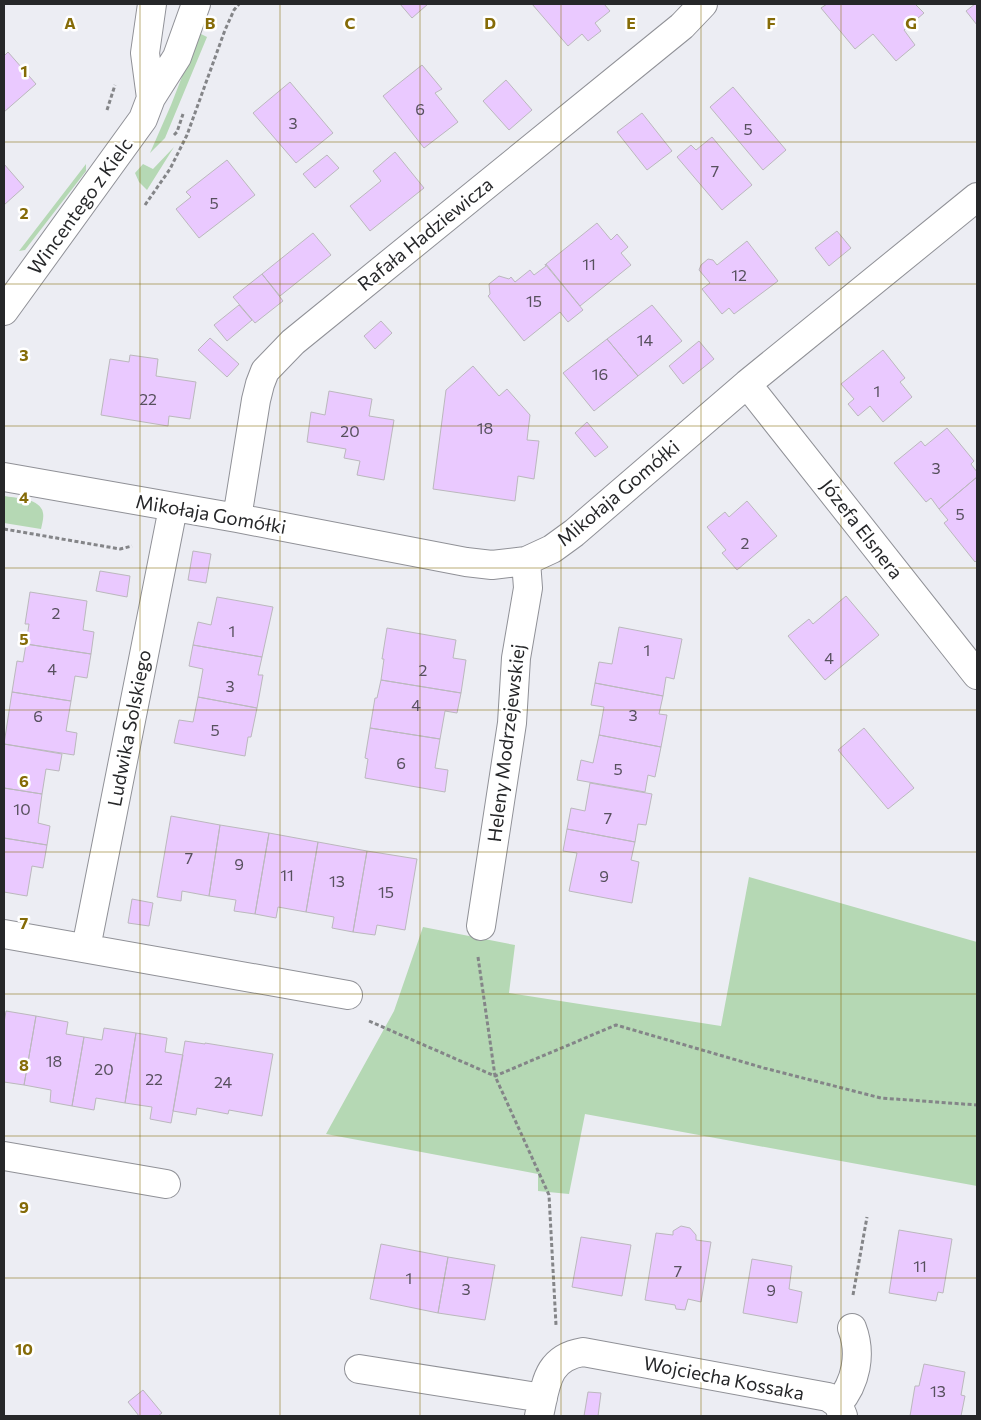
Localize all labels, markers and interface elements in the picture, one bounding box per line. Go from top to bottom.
text: A [64,13,76,32]
text: B [205,13,216,32]
text: C [345,13,356,32]
text: D [484,13,496,32]
text: E [626,13,636,32]
text: F [766,13,776,32]
text: G [905,13,917,32]
text: 1 [20,61,28,80]
house number: 6 [415,99,425,118]
house number: 3 [288,113,298,132]
house number: 5 [743,119,753,138]
street label: Wincentego z Kielc [22,133,137,278]
house number: 7 [711,161,719,180]
street label: Rafała Hadziewicza [352,172,497,295]
house number: 5 [209,193,219,212]
text: 2 [19,203,29,222]
house number: 11 [582,254,596,273]
house number: 12 [731,265,747,284]
house number: 15 [526,291,542,310]
house number: 14 [637,330,654,349]
text: 3 [19,345,29,364]
house number: 16 [592,364,608,383]
house number: 1 [874,381,880,400]
house number: 22 [139,389,157,408]
house number: 18 [477,418,493,437]
house number: 20 [340,421,360,440]
street label: Mikołaja Gomółki [552,435,683,550]
house number: 3 [931,458,941,477]
street label: Józefa Elsnera [816,474,908,583]
text: 4 [19,487,29,506]
street label: Mikołaja Gomółki [134,489,288,538]
house number: 5 [955,504,965,523]
house number: 2 [741,533,750,552]
house number: 2 [52,603,61,622]
house number: 1 [229,621,235,640]
text: 5 [19,629,29,648]
house number: 1 [644,640,650,659]
street label: Heleny Modrzejewskiej [482,643,529,843]
street label: Ludwika Solskiego [102,648,155,808]
house number: 4 [824,648,834,667]
house number: 4 [47,659,57,678]
house number: 2 [419,660,428,679]
house number: 3 [225,676,235,695]
house number: 4 [411,695,421,714]
house number: 3 [628,705,638,724]
house number: 6 [33,706,43,725]
house number: 5 [210,720,220,739]
house number: 6 [396,753,406,772]
house number: 5 [613,759,623,778]
text: 6 [19,771,29,790]
house number: 10 [13,799,31,818]
house number: 7 [604,808,612,827]
house number: 7 [185,848,193,867]
house number: 9 [234,854,244,873]
house number: 11 [280,865,294,884]
house number: 9 [599,866,609,885]
house number: 13 [329,871,345,890]
house number: 15 [378,882,394,901]
text: 7 [20,913,29,932]
house number: 18 [46,1051,62,1070]
text: 8 [19,1055,29,1074]
house number: 20 [94,1059,114,1078]
house number: 22 [145,1069,163,1088]
house number: 24 [214,1072,232,1091]
text: 9 [19,1197,29,1216]
house number: 11 [913,1256,927,1275]
house number: 7 [674,1261,682,1280]
house number: 1 [406,1268,412,1287]
house number: 3 [461,1279,471,1298]
house number: 9 [766,1280,776,1299]
text: 10 [15,1339,33,1358]
street label: Wojciecha Kossaka [642,1351,806,1404]
house number: 13 [930,1381,946,1400]

